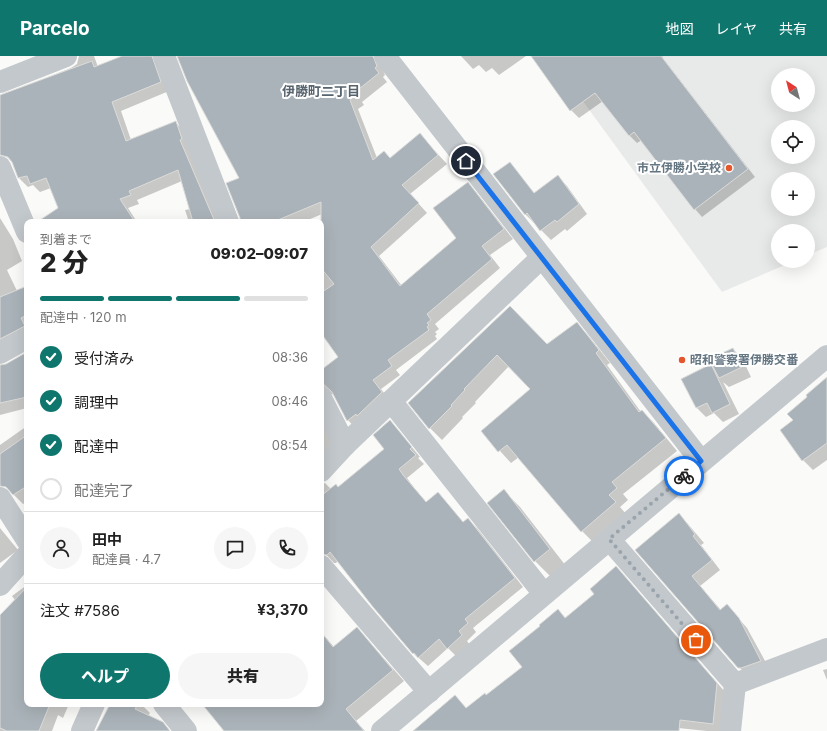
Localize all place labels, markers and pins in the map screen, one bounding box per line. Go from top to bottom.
pin [449,144,483,178]
place label: 市立伊勝小学校 [637,160,721,175]
marker: 市立伊勝小学校 [724,163,734,173]
place label: 昭和警察署伊勝交番 [690,352,799,367]
marker: 昭和警察署伊勝交番 [677,355,687,365]
pin [679,623,713,657]

